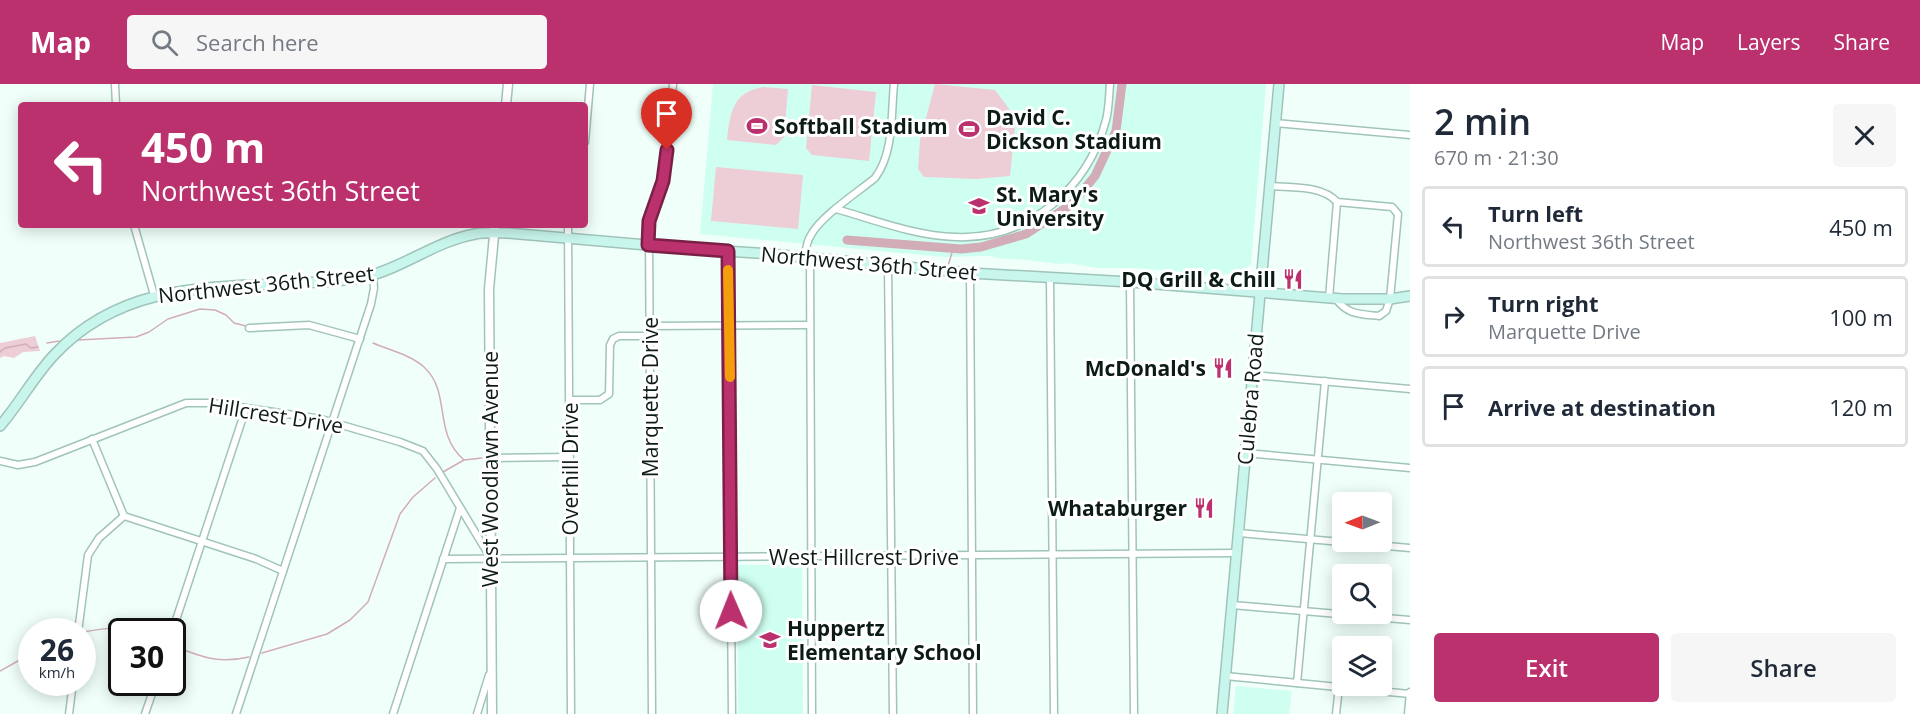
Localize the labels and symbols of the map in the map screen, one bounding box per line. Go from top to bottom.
pin [641,88,692,150]
place label: David C. Dickson Stadium [986,103,1162,155]
place label: Softball Stadium [774,112,948,140]
sports icon: Softball Stadium [745,114,769,138]
sports icon: David C. Dickson Stadium [957,117,981,141]
place label: St. Mary's University [996,180,1104,232]
school or university icon: St. Mary's University [967,194,991,218]
street label: Northwest 36th Street [760,240,978,286]
street label: Northwest 36th Street [157,259,375,309]
place label: DQ Grill & Chill [1121,265,1276,293]
restaurant icon: DQ Grill & Chill [1281,267,1305,291]
street label: Marquette Drive [636,317,664,477]
street label: Culebra Road [1230,332,1270,466]
street label: West Woodlawn Avenue [476,351,504,587]
place label: McDonald's [1085,354,1206,382]
restaurant icon: McDonald's [1211,356,1235,380]
street label: Hillcrest Drive [207,391,345,439]
street label: Overhill Drive [556,403,584,535]
north arrow [1332,492,1392,552]
place label: Whataburger [1048,494,1187,522]
restaurant icon: Whataburger [1192,496,1216,520]
street label: West Hillcrest Drive [769,543,959,571]
position arrow [699,579,763,643]
place label: Huppertz Elementary School [787,614,982,666]
speed limit sign: 30 [108,618,186,696]
school or university icon: Huppertz Elementary School [758,628,782,652]

